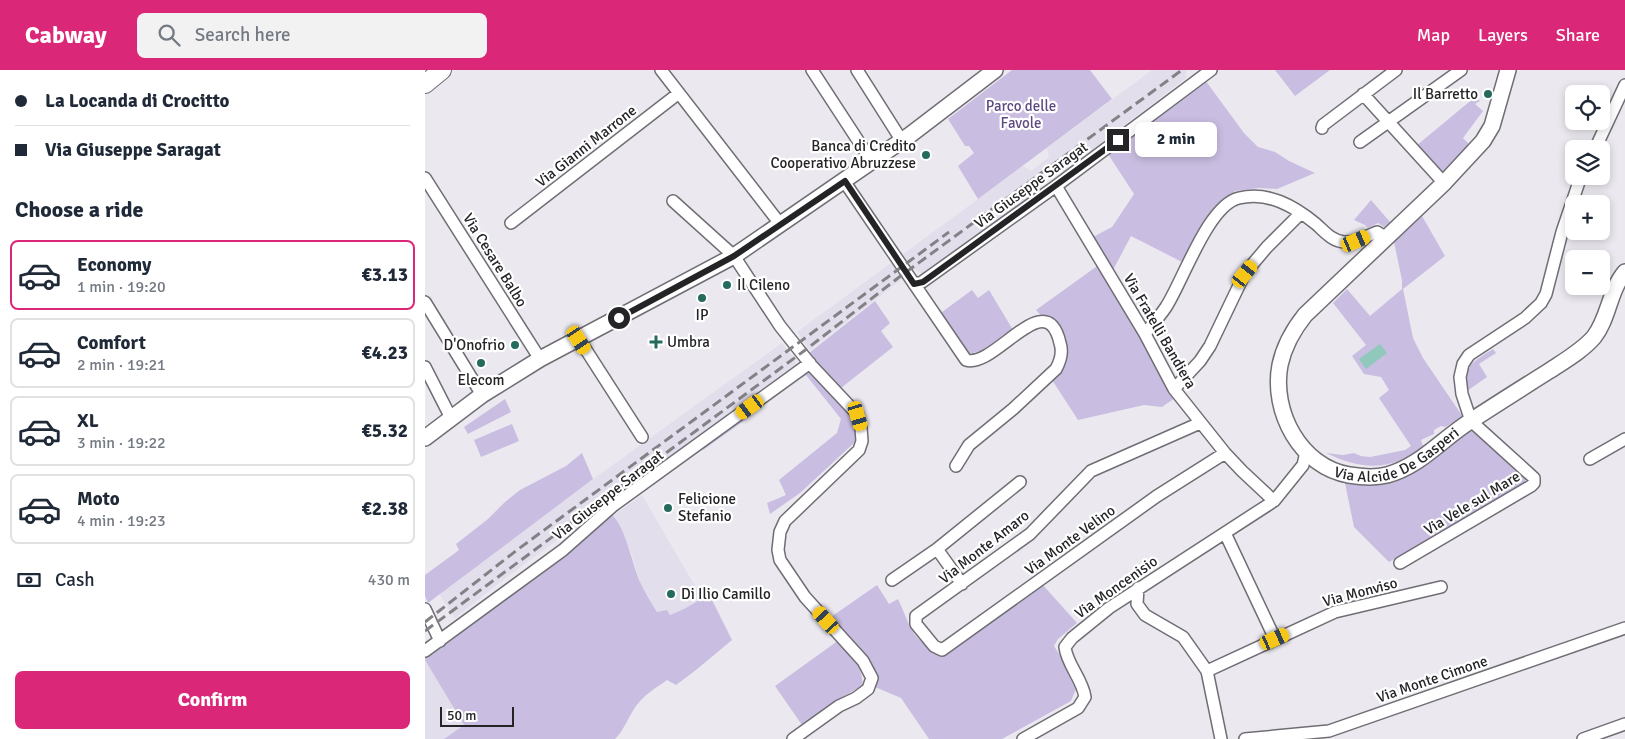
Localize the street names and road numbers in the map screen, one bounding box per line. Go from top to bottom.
street label: Via Gianni Marrone [532,101,640,191]
street label: Via Giuseppe Saragat [971,138,1091,232]
street label: Via Cesare Balbo [459,210,531,310]
street label: Via Fratelli Bandiera [1120,270,1200,392]
street label: Via Alcide De Gasperi [1332,423,1462,486]
street label: Via Giuseppe Saragat [549,446,667,544]
street label: Via Vele sul Mare [1421,467,1523,539]
street label: Via Monte Velino [1021,501,1119,579]
street label: Via Monte Amaro [935,506,1033,588]
street label: Via Moncenisio [1071,552,1161,622]
street label: Via Monviso [1321,573,1399,611]
street label: Via Monte Cimone [1374,652,1490,706]

